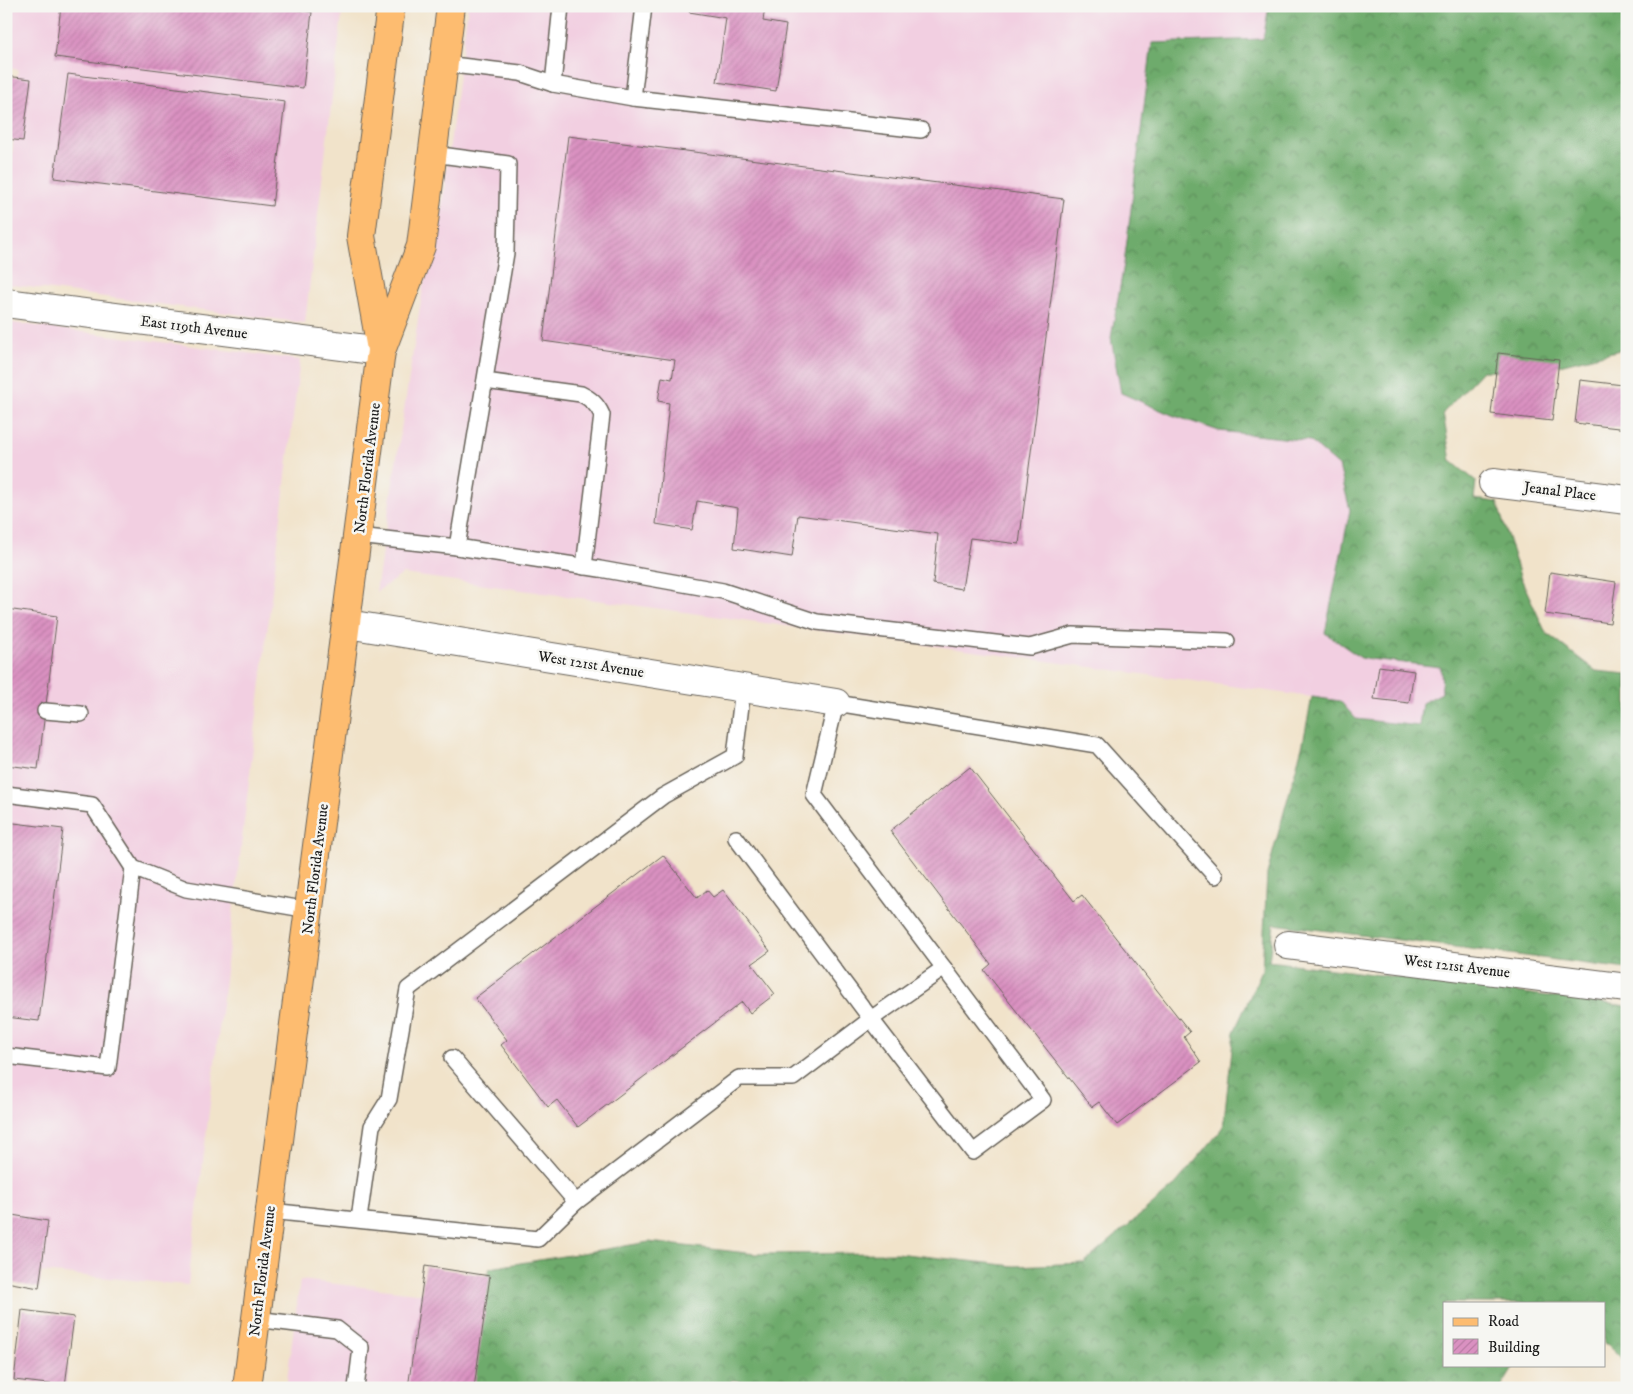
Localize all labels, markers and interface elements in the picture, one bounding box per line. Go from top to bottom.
street label: East 119th Avenue [139,312,249,343]
street label: North Florida Avenue [350,402,385,534]
street label: Jeanal Place [1521,477,1597,505]
street label: West 121st Avenue [536,647,645,682]
street label: North Florida Avenue [298,803,333,935]
street label: West 121st Avenue [1402,950,1511,982]
street label: North Florida Avenue [245,1205,280,1337]
legend [1443,1302,1606,1366]
text: Road [1488,1312,1520,1331]
text: Building [1488,1338,1540,1357]

